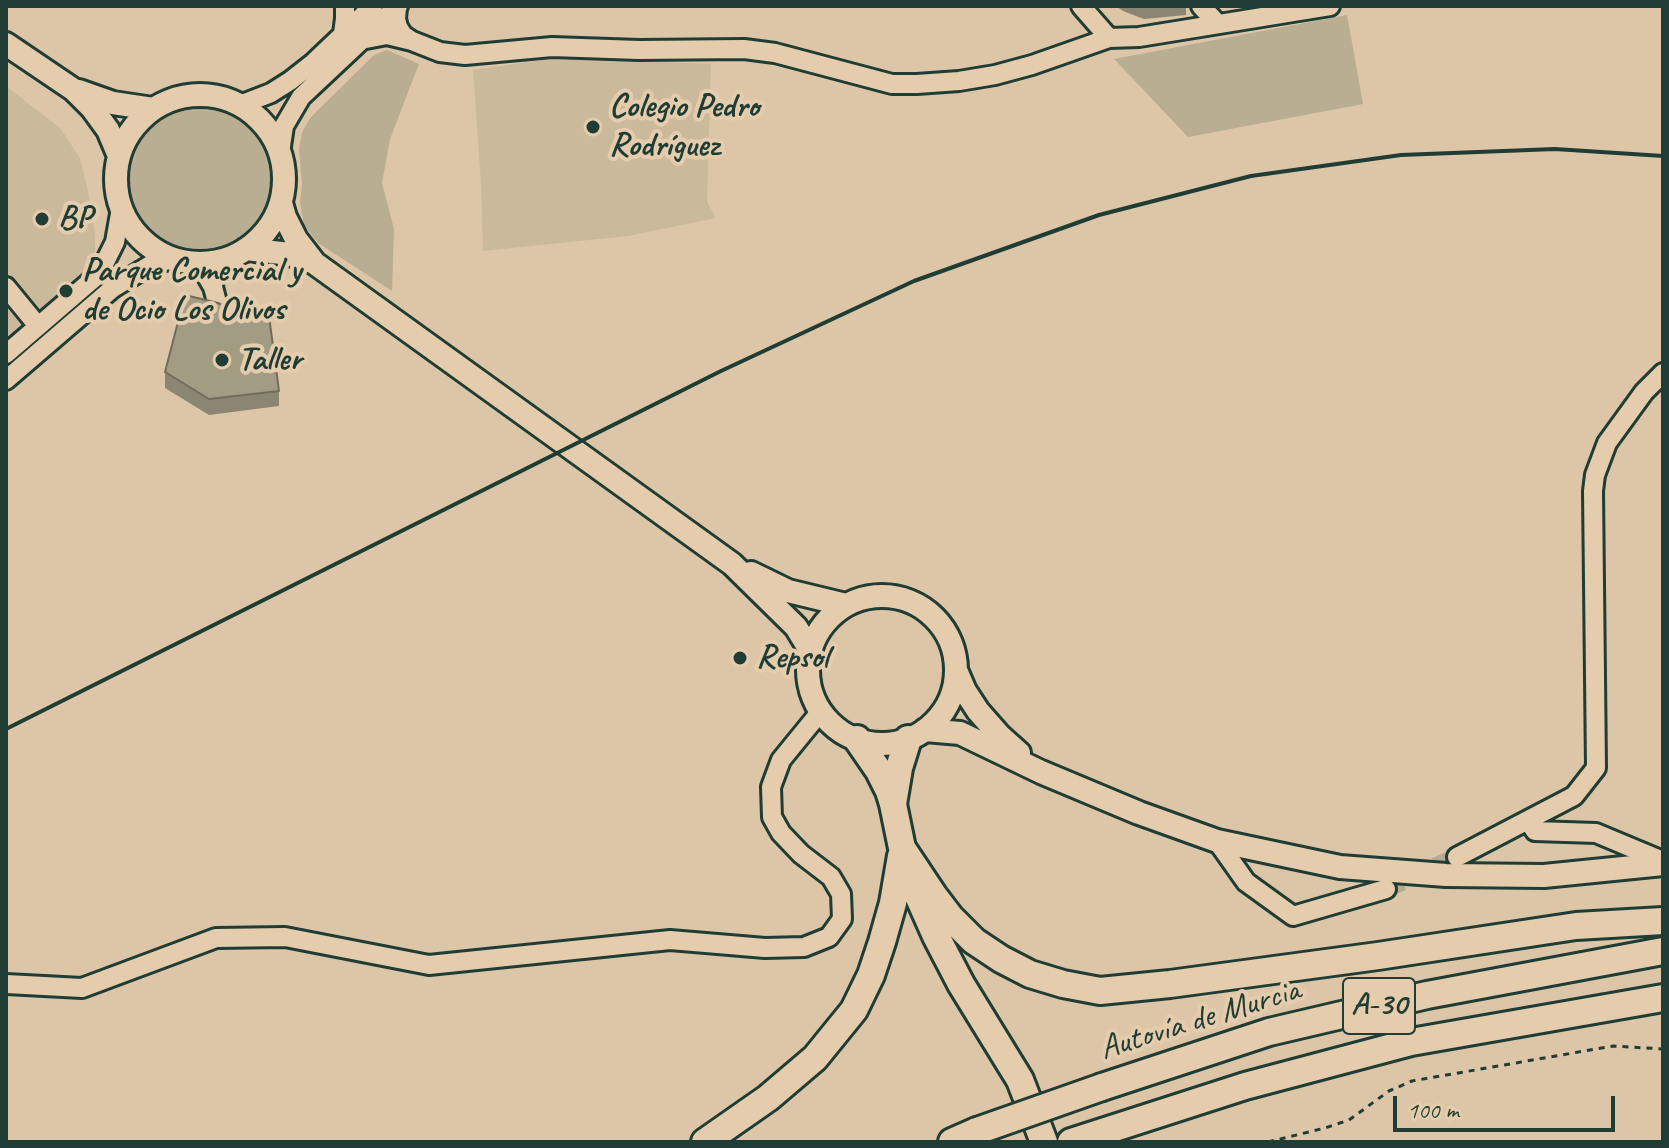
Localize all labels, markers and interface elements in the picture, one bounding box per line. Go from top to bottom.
place label: Colegio Pedro Rodríguez [609,87,759,166]
marker: Colegio Pedro Rodríguez [584,118,602,136]
place label: BP [58,199,91,239]
marker: BP [33,210,51,228]
place label: Parque Comercial y de Ocio Los Olivos [82,251,301,330]
marker: Parque Comercial y de Ocio Los Olivos [57,282,75,300]
place label: Taller [238,340,301,380]
marker: Taller [213,351,231,369]
place label: Repsol [756,638,829,678]
marker: Repsol [731,649,749,667]
street label: Autovía de Murcia [1095,970,1305,1070]
road number: A-30 [1343,978,1415,1034]
scale bar [1397,1080,1619,1130]
text: 100 m [1407,1095,1459,1125]

